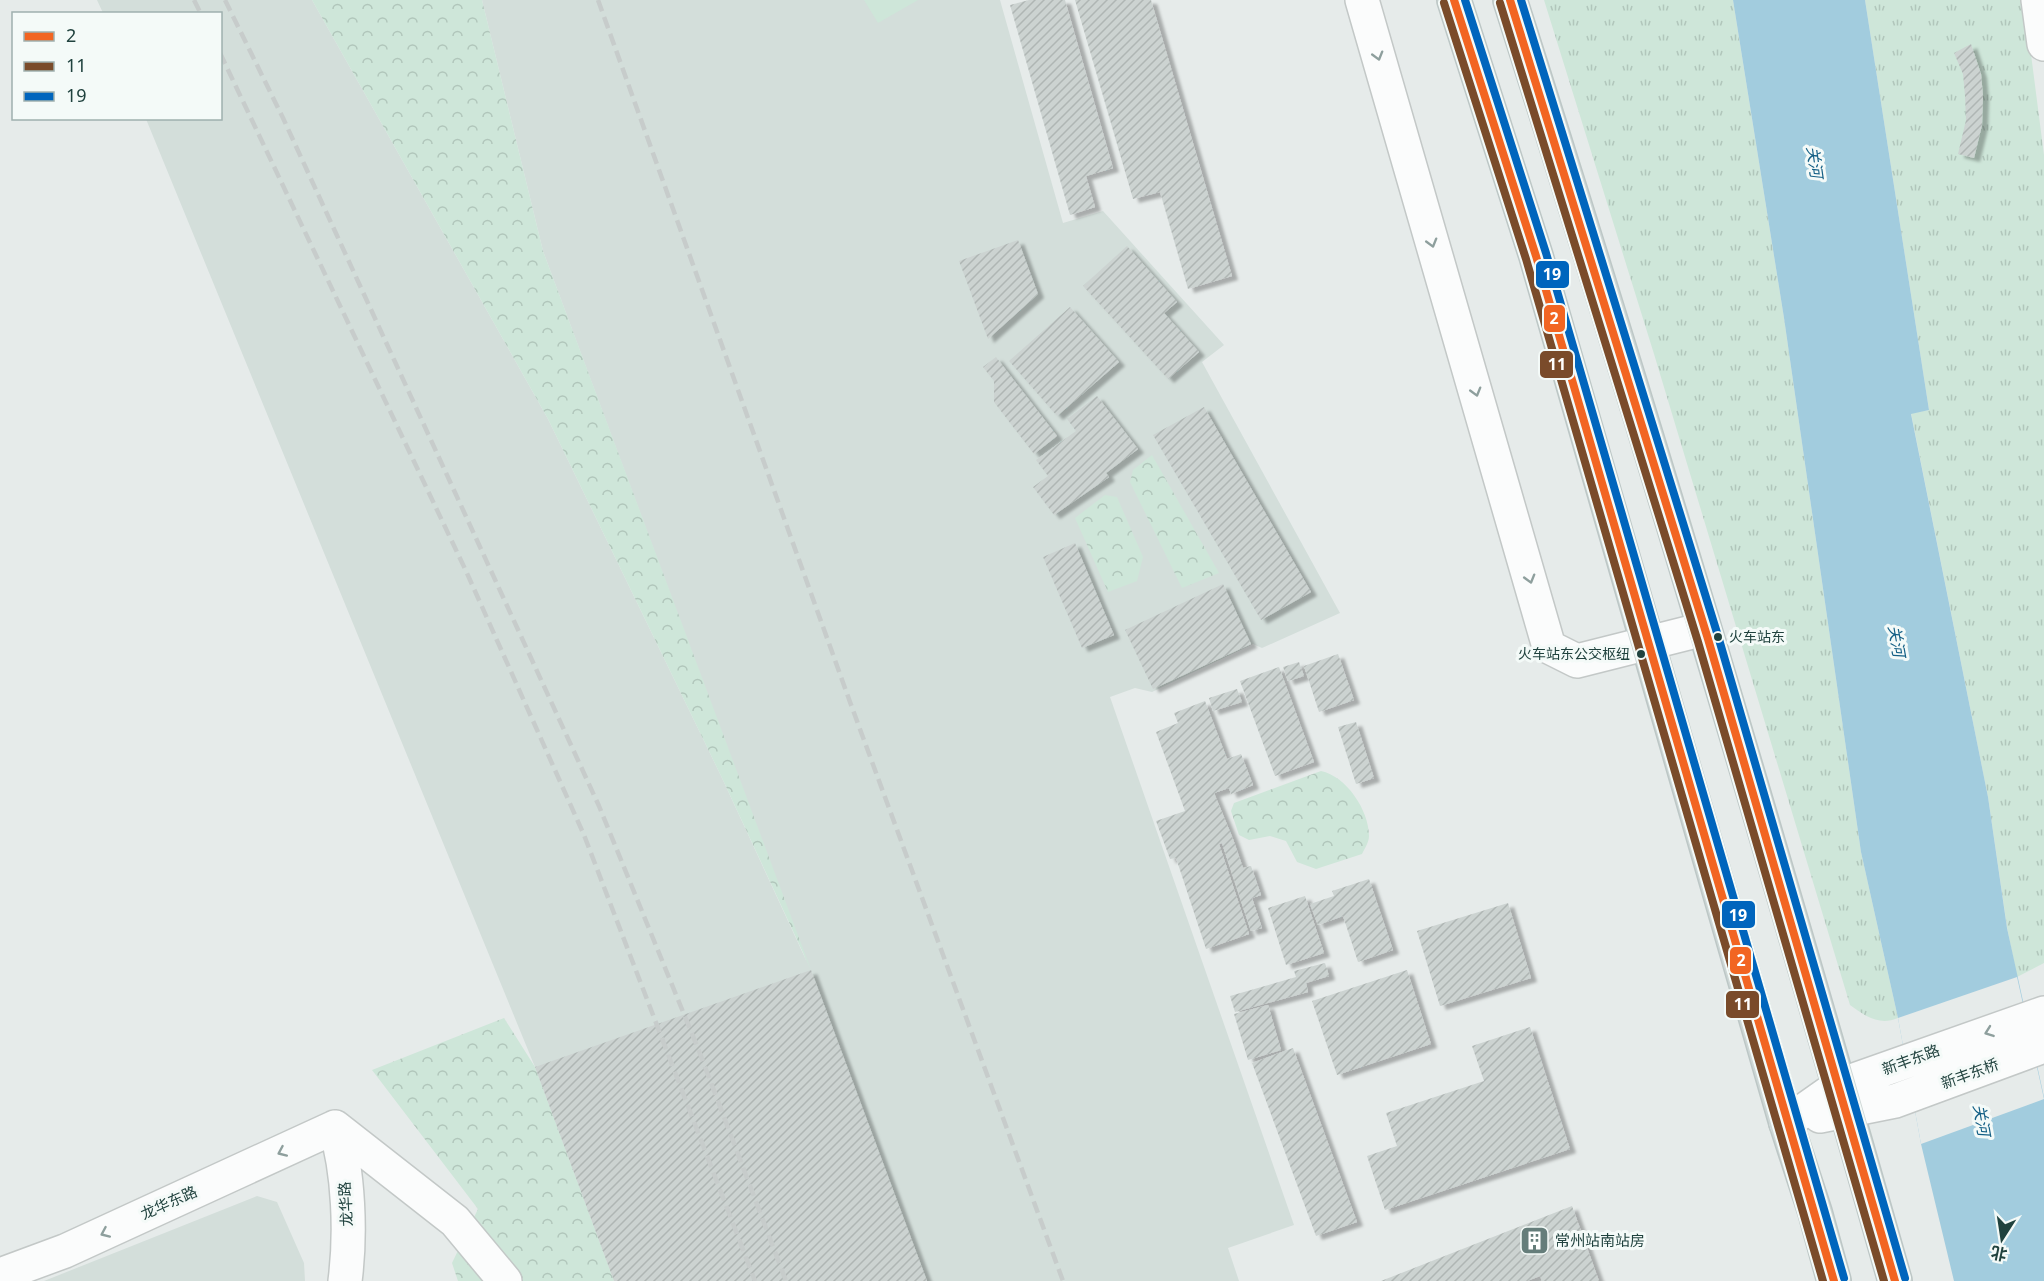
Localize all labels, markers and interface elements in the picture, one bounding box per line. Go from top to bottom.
legend [12,12,222,120]
text: 2 [66,23,76,47]
one-way arrow [1371,50,1383,61]
text: 11 [66,53,87,77]
text: 19 [66,83,87,107]
water label: 关河 [1802,145,1829,182]
one-way arrow [1425,238,1438,248]
line badge: 19 [1535,260,1570,289]
text: 19 [1543,263,1561,285]
line badge: 2 [1543,304,1566,333]
text: 2 [1549,307,1559,329]
line badge: 11 [1539,350,1574,379]
text: 11 [1548,353,1566,375]
one-way arrow [1469,386,1481,397]
one-way arrow [1523,573,1535,584]
water label: 关河 [1883,623,1911,662]
place label: 火车站东 [1729,627,1785,646]
marker: 火车站东 [1712,631,1724,643]
place label: 火车站东公交枢纽 [1518,644,1630,663]
marker: 火车站东公交枢纽 [1635,648,1647,660]
line badge: 19 [1721,900,1756,929]
text: 19 [1729,904,1747,926]
line badge: 2 [1729,946,1752,975]
text: 2 [1736,949,1746,971]
line badge: 11 [1725,990,1760,1019]
text: 11 [1734,993,1752,1015]
one-way arrow [1984,1025,1995,1038]
street label: 新丰东路 [1879,1039,1942,1079]
street label: 新丰东桥 [1938,1053,2001,1093]
water label: 关河 [1968,1102,1996,1141]
one-way arrow [278,1144,289,1156]
street label: 龙华东路 [137,1181,200,1223]
street label: 龙华路 [334,1181,356,1227]
north arrow [1972,1209,2032,1269]
one-way arrow [100,1225,111,1237]
building icon: 常州站南站房 [1518,1225,1550,1257]
place label: 常州站南站房 [1555,1230,1645,1250]
text: 北 [1989,1241,2009,1266]

